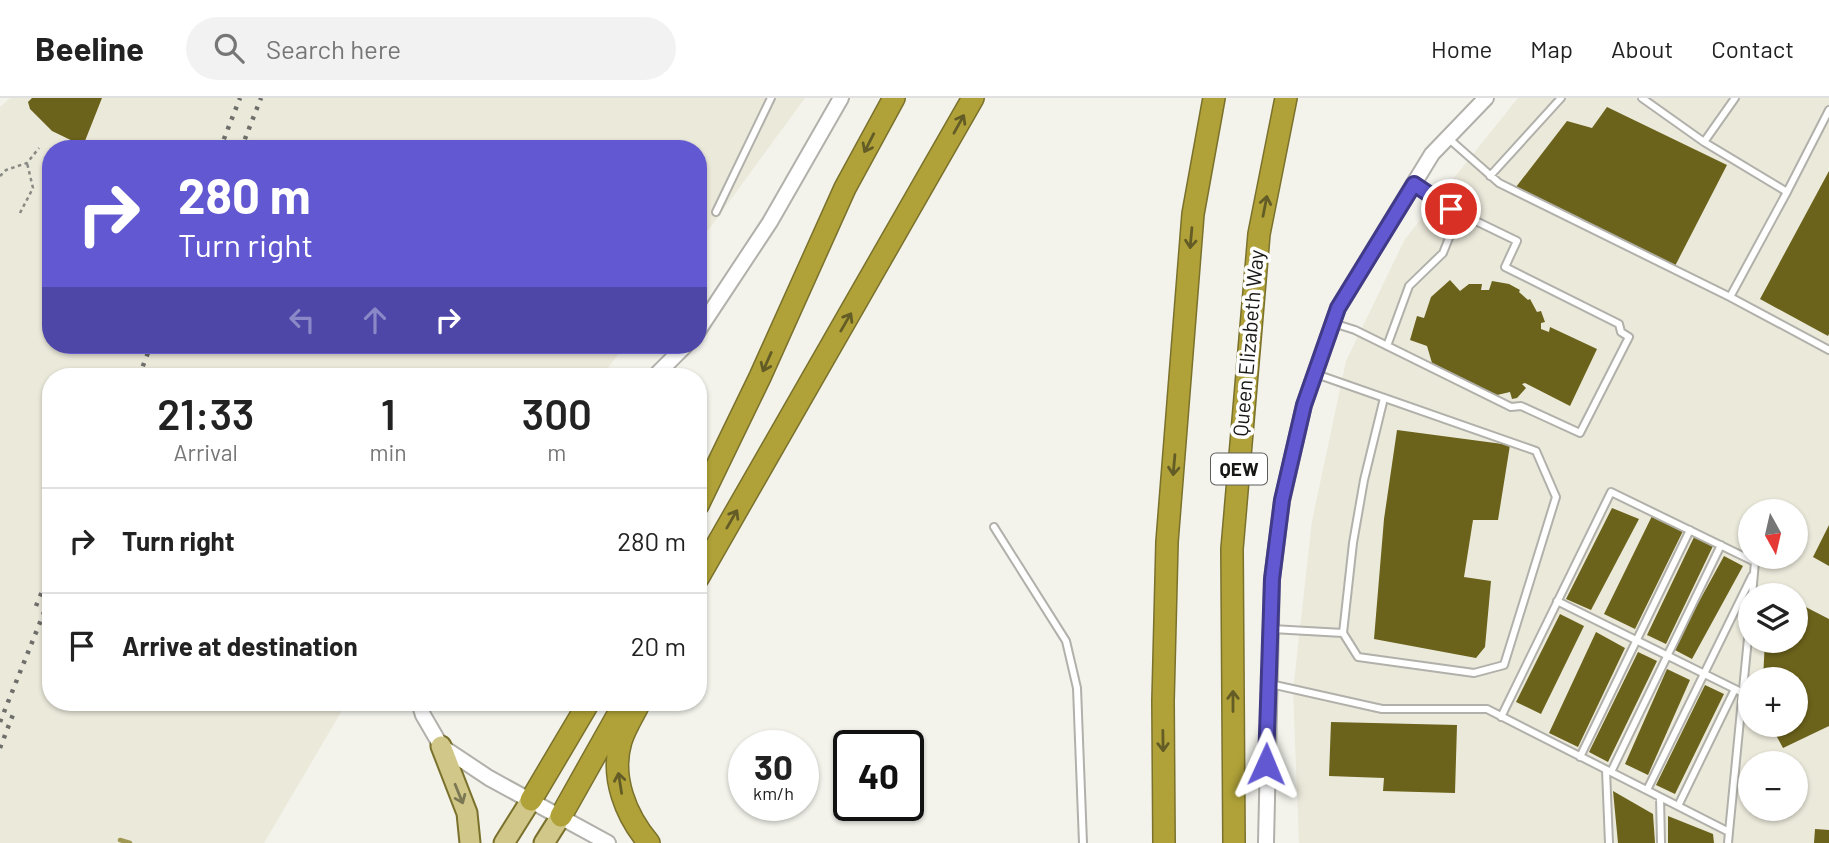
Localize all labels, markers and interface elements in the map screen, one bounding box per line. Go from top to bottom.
search box [186,17,676,80]
text: Beeline [35,28,144,68]
icon: search [210,29,248,67]
text: Search here [266,33,401,64]
text: Home [1431,34,1492,63]
text: Map [1530,34,1573,63]
text: About [1611,34,1673,63]
text: Contact [1711,34,1794,63]
one-way arrow [953,114,966,135]
one-way arrow [862,132,875,153]
text: 280 m [178,165,311,224]
icon: right [63,168,154,259]
pin [1421,179,1481,239]
icon: arrive [1432,190,1470,228]
one-way arrow [1258,195,1272,218]
text: Turn right [178,225,313,263]
one-way arrow [1185,226,1198,249]
street label: Queen Elizabeth Way [1227,248,1268,437]
icon: left [283,301,321,339]
icon: ahead [356,301,394,339]
icon: right [429,301,467,339]
one-way arrow [839,312,853,332]
one-way arrow [760,351,773,372]
text: 21:33 [157,388,254,438]
text: 1 [381,388,395,438]
text: 300 [522,388,592,438]
text: Arrival [174,438,238,466]
text: min [369,438,407,466]
text: m [547,438,566,466]
one-way arrow [1167,453,1180,475]
road number: QEW [1211,454,1267,484]
north arrow [1738,499,1808,569]
map controls [1738,499,1808,821]
one-way arrow [726,509,740,529]
icon: right [63,522,101,560]
text: Turn right [122,525,235,556]
text: 280 m [617,525,686,556]
button: layers [1738,583,1808,653]
icon: arrive [63,627,101,665]
text: Arrive at destination [122,630,358,661]
text: 20 m [631,630,686,661]
button: + [1738,667,1808,737]
one-way arrow [1226,690,1240,713]
position arrow [1229,727,1303,801]
one-way arrow [1156,729,1170,752]
speed limit sign: 40 [833,730,924,821]
text: 30 [754,745,793,787]
button: − [1738,751,1808,821]
one-way arrow [613,772,626,795]
one-way arrow [453,782,466,804]
text: km/h [753,782,794,804]

